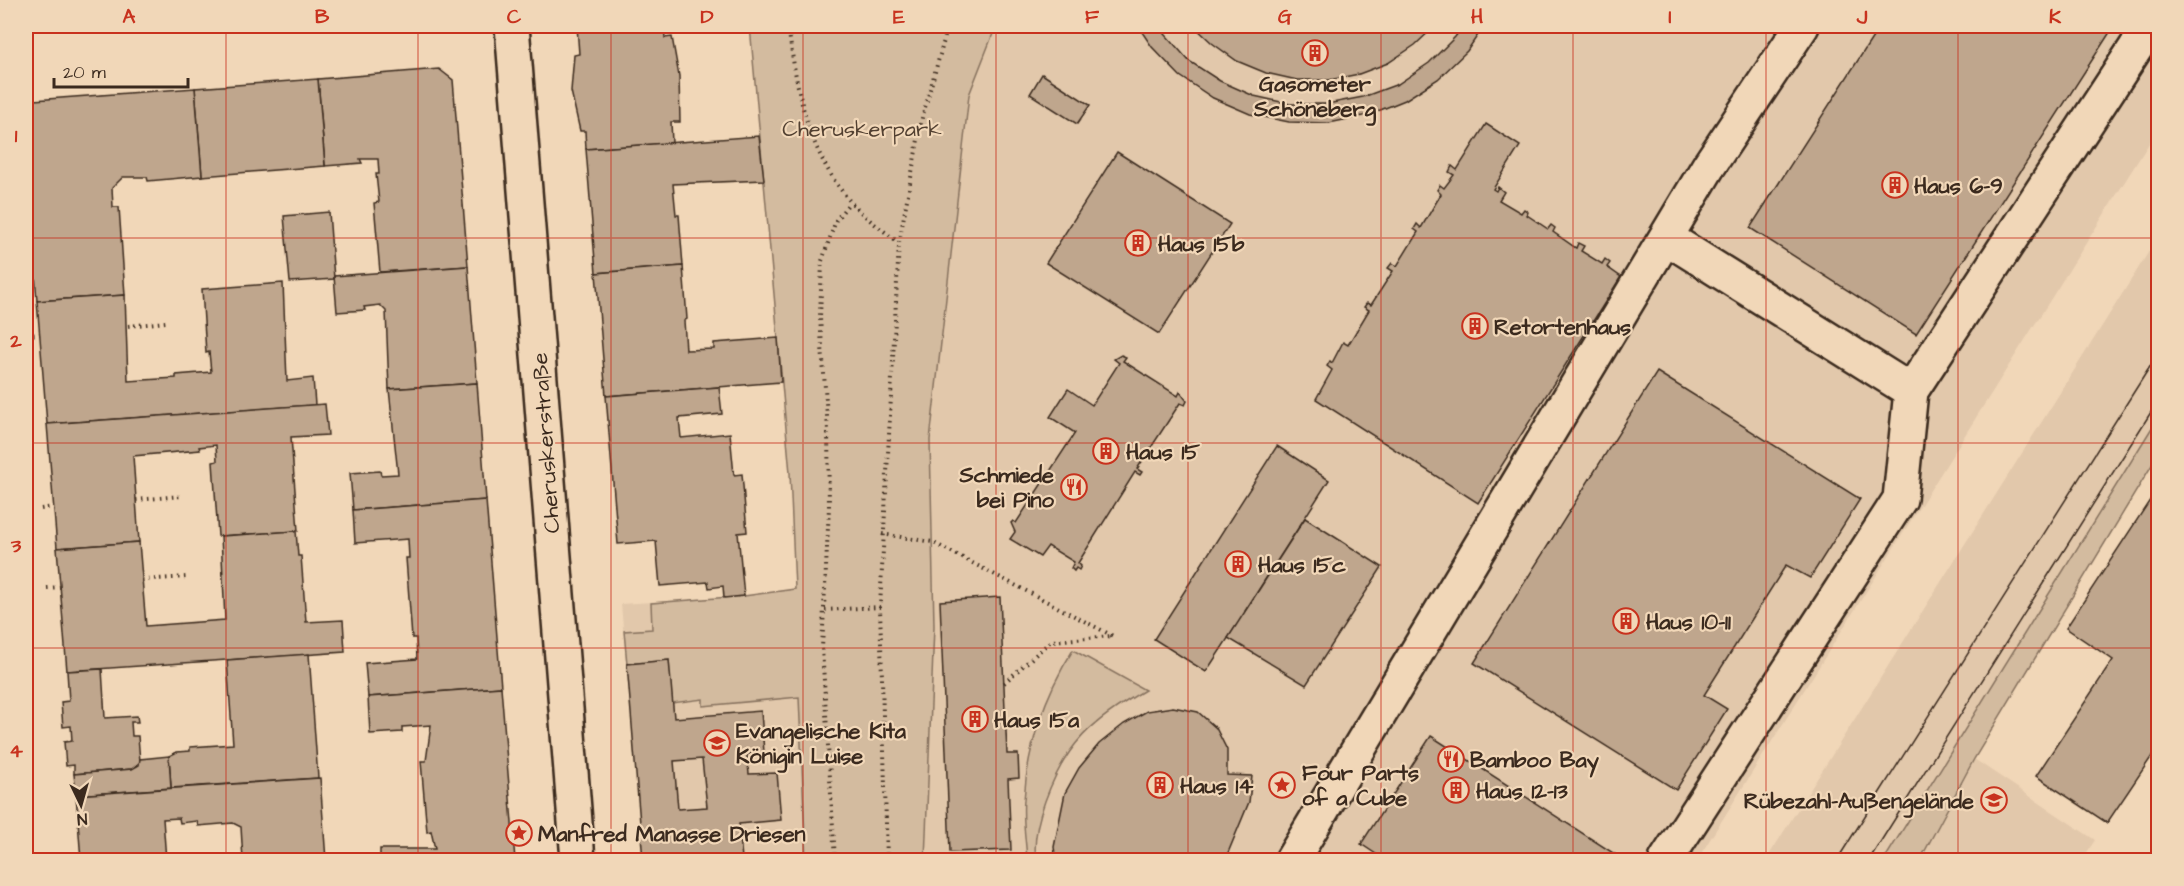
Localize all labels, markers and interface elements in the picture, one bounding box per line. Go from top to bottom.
text: A [123,3,136,31]
text: B [315,3,330,31]
text: C [507,3,522,31]
text: D [701,3,714,31]
text: E [893,3,905,31]
text: F [1085,3,1100,31]
text: G [1278,3,1292,31]
text: H [1471,3,1483,31]
text: I [1668,3,1672,31]
text: J [1856,3,1868,31]
text: K [2049,3,2062,31]
building icon: Gasometer Schöneberg [1300,38,1330,68]
scale bar [54,51,188,89]
text: 20 m [63,60,106,85]
place label: Gasometer Schöneberg [1253,69,1377,126]
park label: Cheruskerpark [782,114,942,145]
text: 1 [15,122,18,150]
building icon: Haus 6–9 [1880,170,1910,200]
place label: Haus 6–9 [1914,171,2003,202]
building icon: Haus 15b [1123,228,1153,258]
place label: Haus 15b [1158,229,1245,260]
building icon: Retortenhaus [1460,311,1490,341]
place label: Retortenhaus [1494,312,1631,343]
text: 2 [9,327,22,355]
street label: Cheruskerstraße [525,351,568,534]
building icon: Haus 15 [1091,436,1121,466]
place label: Haus 15 [1126,437,1200,468]
place label: Schmiede bei Pino [959,460,1055,516]
restaurant icon: Schmiede bei Pino [1059,472,1089,502]
text: 3 [10,532,22,560]
building icon: Haus 15c [1223,549,1253,579]
place label: Haus 15c [1258,550,1346,581]
building icon: Haus 10–11 [1611,606,1641,636]
place label: Haus 10–11 [1646,607,1731,638]
building icon: Haus 15a [960,704,990,734]
place label: Haus 15a [994,705,1080,736]
place label: Evangelische Kita Königin Luise [736,716,907,773]
school or university icon: Evangelische Kita Königin Luise [702,728,732,758]
text: 4 [9,737,23,765]
restaurant icon: Bamboo Bay [1436,744,1466,774]
place label: Bamboo Bay [1470,745,1600,778]
place label: Four Parts of a Cube [1302,758,1419,814]
building icon: Haus 14 [1145,770,1175,800]
place icon: Four Parts of a Cube [1267,770,1297,800]
place label: Haus 14 [1180,771,1254,802]
north arrow [51,775,111,835]
building icon: Haus 12–13 [1441,775,1471,805]
place label: Haus 12–13 [1476,776,1569,807]
school or university icon: Rübezahl-Außengelände [1979,785,2009,815]
place label: Rübezahl-Außengelände [1744,786,1974,818]
text: N [76,808,88,830]
place icon: Manfred Manasse Driesen [504,818,534,848]
place label: Manfred Manasse Driesen [538,819,806,850]

